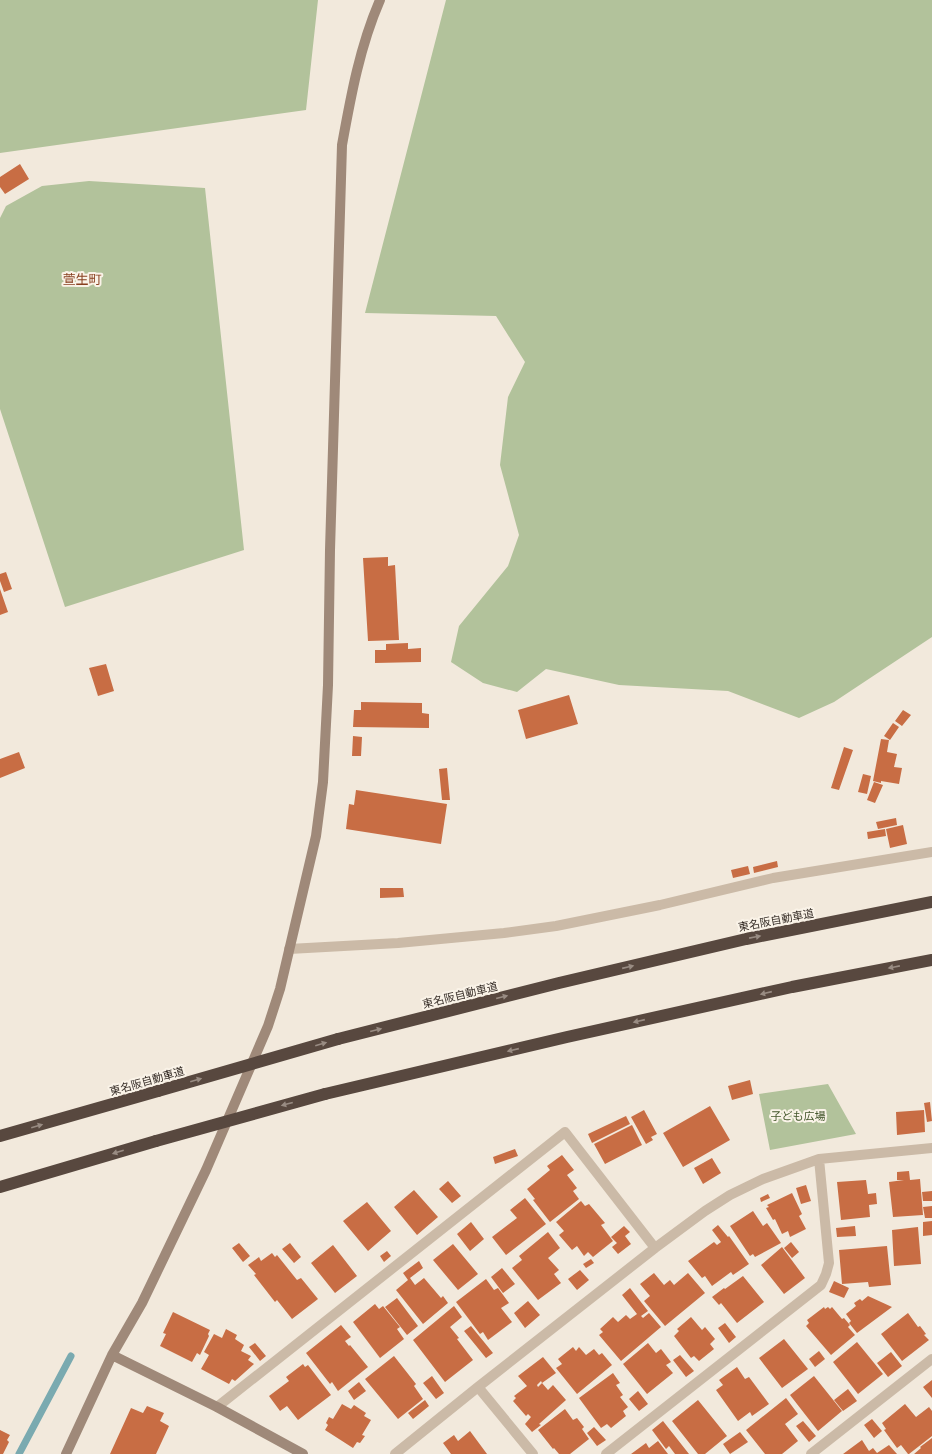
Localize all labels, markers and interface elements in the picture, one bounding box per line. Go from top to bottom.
district label: 萱生町 [62,272,102,287]
street label: 東名阪自動車道 [737,907,815,934]
one-way arrow [749,934,761,940]
one-way arrow [622,963,634,969]
one-way arrow [888,965,900,971]
street label: 東名阪自動車道 [421,980,499,1011]
one-way arrow [760,990,772,996]
one-way arrow [496,994,508,1000]
one-way arrow [633,1019,646,1025]
one-way arrow [370,1026,382,1032]
one-way arrow [315,1041,327,1047]
one-way arrow [506,1048,519,1054]
street label: 東名阪自動車道 [108,1065,186,1098]
one-way arrow [190,1077,202,1083]
one-way arrow [281,1102,293,1108]
park label: 子ども広場 [771,1110,826,1123]
one-way arrow [32,1123,44,1129]
one-way arrow [112,1149,124,1155]

